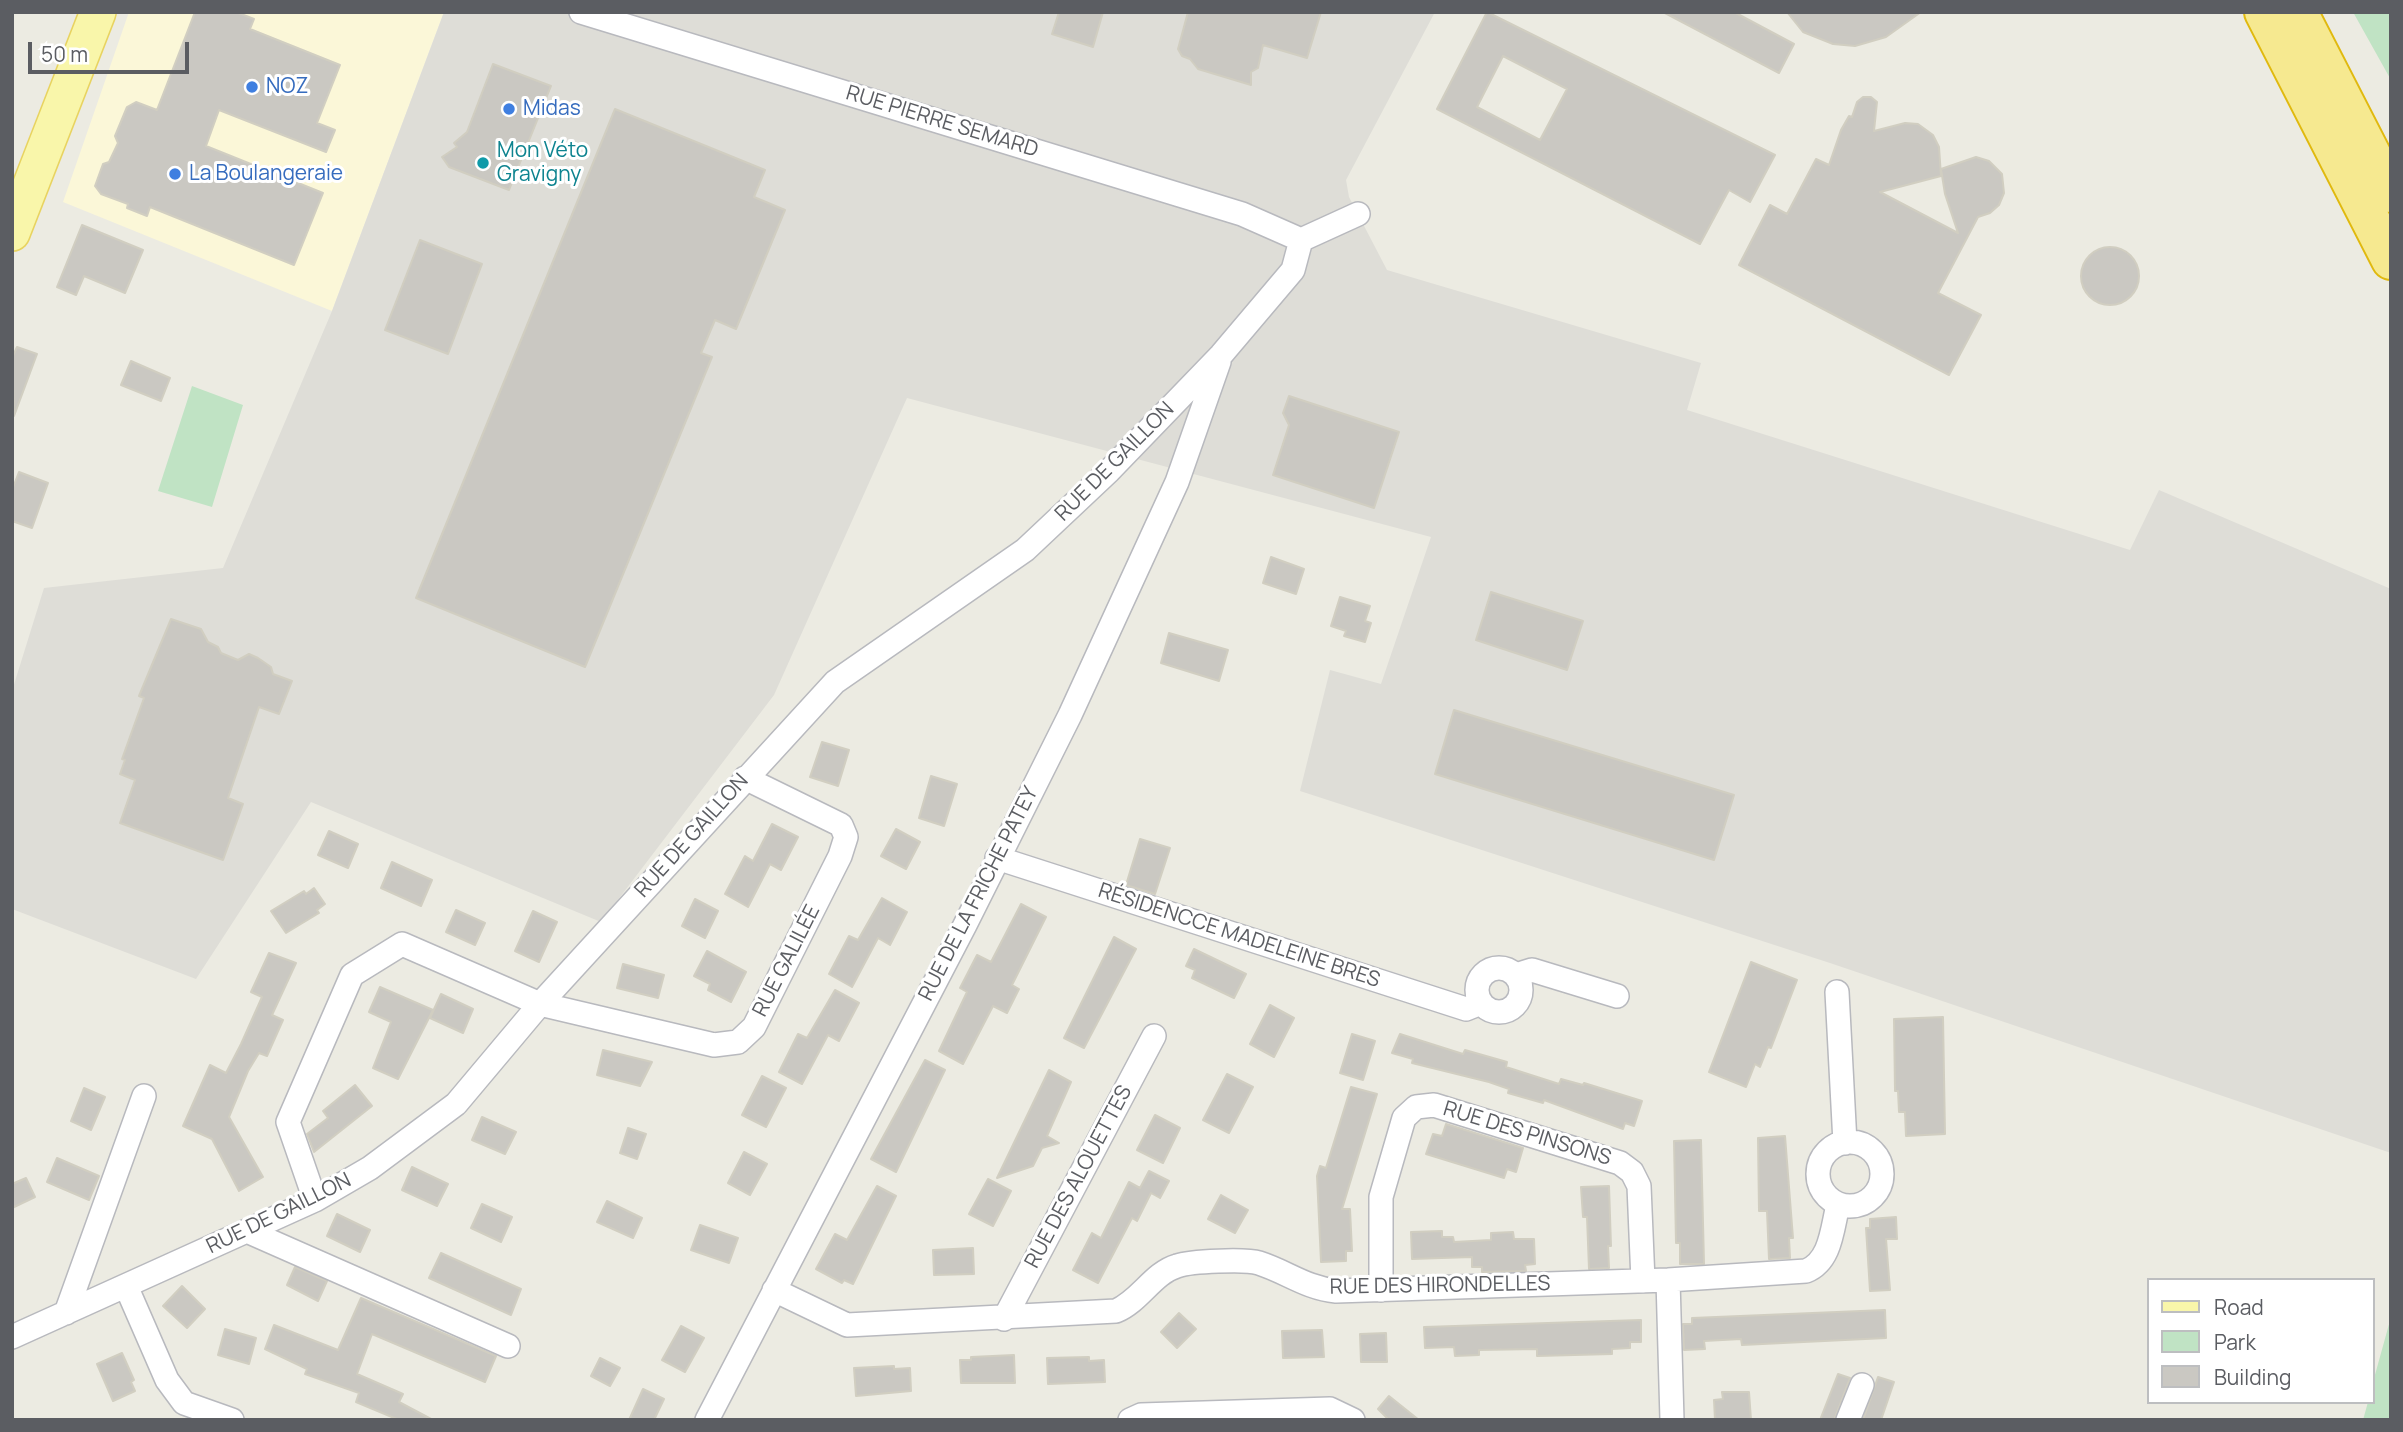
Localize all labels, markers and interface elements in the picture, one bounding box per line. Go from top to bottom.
scale bar [32,28,192,72]
text: 50 m [41,40,88,68]
place label: NOZ [266,74,308,100]
marker: NOZ [244,79,260,95]
street label: RUE PIERRE SEMARD [843,81,1041,163]
place label: Midas [523,96,581,122]
marker: Midas [501,101,517,117]
place label: Mon Véto Gravigny [497,138,588,188]
marker: Mon Véto Gravigny [475,155,491,171]
place label: La Boulangeraie [189,161,343,187]
marker: La Boulangeraie [167,166,183,182]
street label: RUE DE GAILLON [1050,397,1180,527]
street label: RUE DE GAILLON [630,769,754,903]
street label: RUE DE LA FRICHE PATEY [914,783,1044,1005]
street label: RÉSIDENCCE MADELEINE BRES [1095,878,1383,994]
street label: RUE GALILÉE [748,901,826,1021]
street label: RUE DES ALOUETTES [1020,1081,1138,1273]
street label: RUE DES PINSONS [1440,1096,1614,1172]
street label: RUE DE GAILLON [203,1168,355,1260]
street label: RUE DES HIRONDELLES [1329,1271,1551,1301]
legend [2148,1278,2375,1404]
text: Road [2214,1293,2264,1321]
text: Park [2214,1328,2256,1356]
text: Building [2214,1363,2291,1391]

